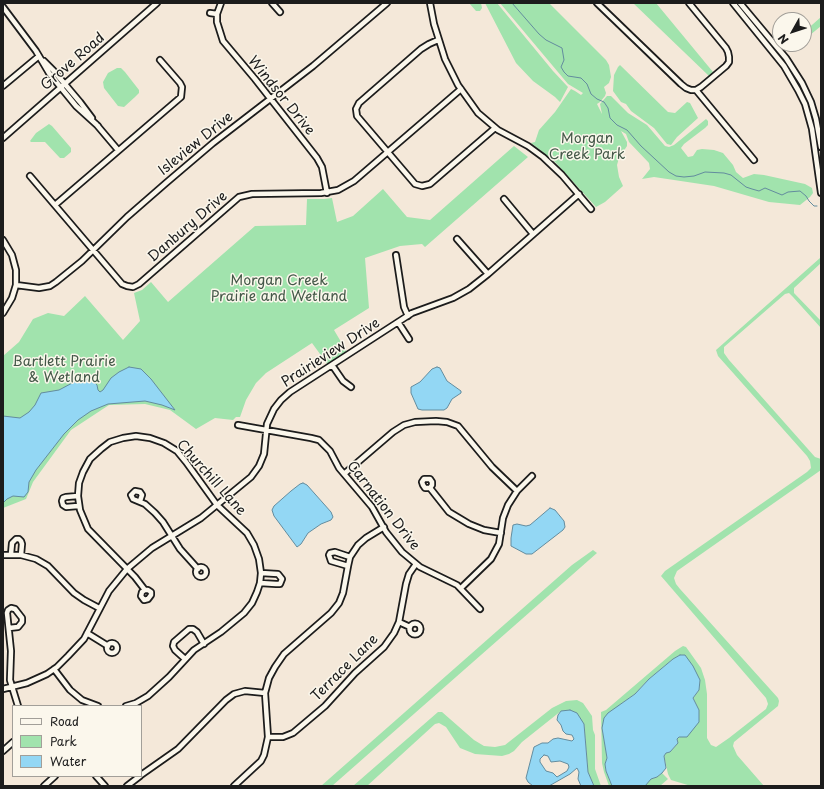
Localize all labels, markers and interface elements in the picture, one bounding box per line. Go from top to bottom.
north arrow [772,12,812,52]
street label: Grove Road [38,30,108,94]
text: N [774,31,792,48]
street label: Windsor Drive [244,53,318,139]
street label: Isleview Drive [155,109,237,179]
park label: Morgan Creek Park [549,131,625,164]
street label: Danbury Drive [145,188,231,266]
park label: Morgan Creek Prairie and Wetland [211,273,347,306]
street label: Prairieview Drive [279,315,383,391]
park label: Bartlett Prairie & Wetland [12,354,116,386]
street label: Churchill Lane [173,437,249,519]
street label: Carnation Drive [343,458,423,554]
street label: Terrace Lane [308,631,382,705]
legend [12,705,142,777]
text: Road [50,712,79,730]
text: Park [50,732,77,750]
text: Water [50,752,86,770]

